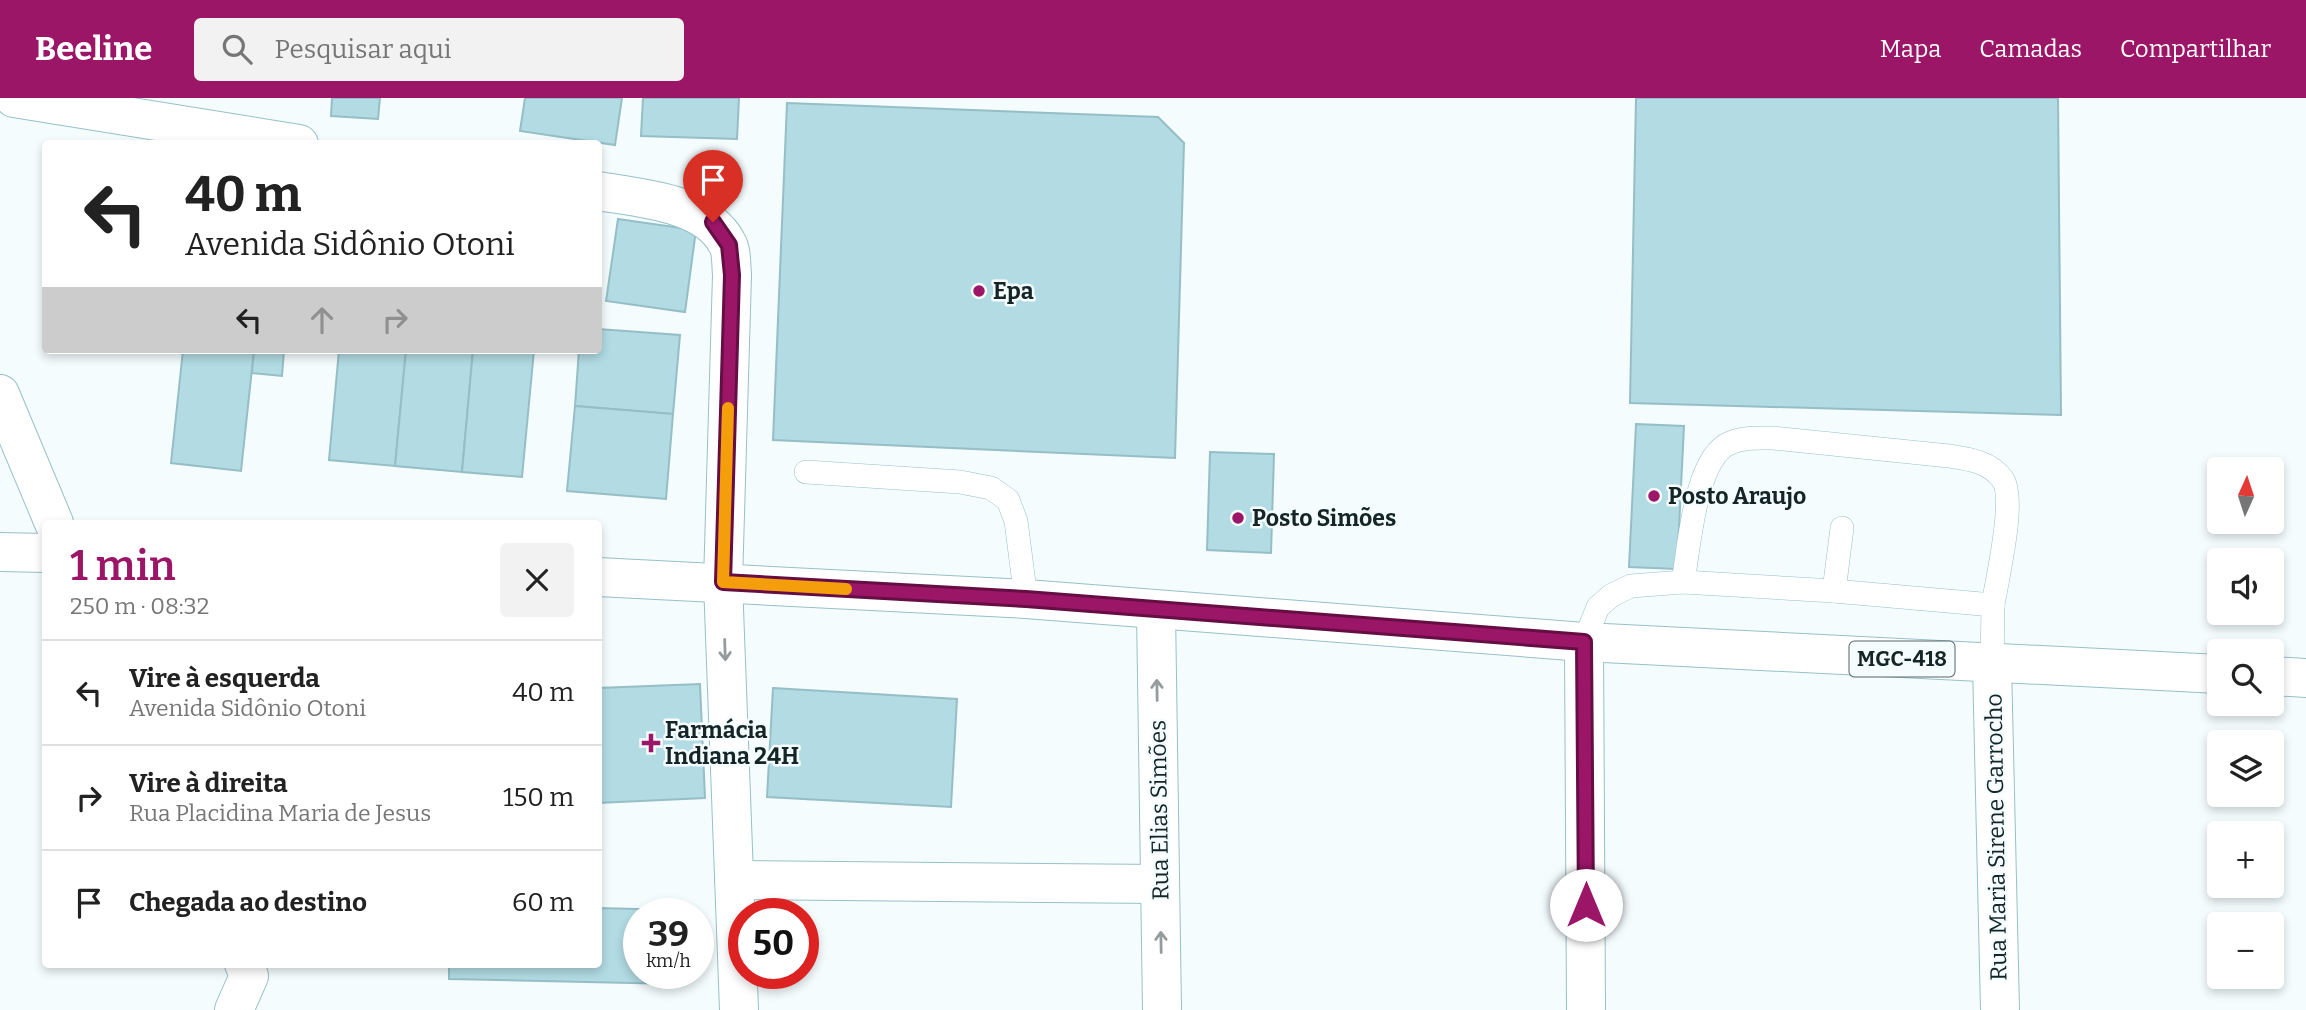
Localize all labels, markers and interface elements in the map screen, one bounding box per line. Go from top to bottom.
search box [194,18,684,81]
text: Beeline [35,29,152,69]
icon: search [218,30,256,68]
text: Pesquisar aqui [274,34,452,65]
text: Mapa [1880,35,1941,63]
text: Camadas [1979,35,2082,63]
text: Compartilhar [2120,35,2271,63]
pin [683,150,743,222]
icon: arrive [694,161,732,199]
text: 40 m [185,165,302,224]
icon: left [70,168,161,259]
text: Avenida Sidônio Otoni [185,225,515,263]
place label: Epa [993,277,1034,305]
marker: Epa [971,283,987,299]
icon: left [230,301,268,339]
icon: ahead [303,301,341,339]
icon: right [376,301,414,339]
north arrow [2207,457,2284,534]
map controls [2207,457,2284,989]
place label: Posto Araujo [1668,482,1806,510]
marker: Posto Araujo [1646,488,1662,504]
place label: Posto Simões [1252,504,1396,532]
marker: Posto Simões [1230,510,1246,526]
text: 1 min [70,541,176,591]
button: close [500,543,574,617]
button: sound [2207,548,2284,625]
text: 250 m · 08:32 [70,592,209,620]
one-way arrow [719,639,732,662]
button: search [2207,639,2284,716]
road number: MGC-418 [1850,642,1954,676]
text: Vire à esquerda [129,663,320,694]
icon: left [70,674,108,712]
text: 40 m [512,677,574,708]
one-way arrow [1150,679,1164,702]
street label: Rua Maria Sirene Garrocho [1979,693,2013,981]
text: Avenida Sidônio Otoni [129,694,366,722]
place label: Farmácia Indiana 24H [665,716,799,770]
street label: Rua Elias Simões [1143,720,1175,900]
button: layers [2207,730,2284,807]
marker: Farmácia Indiana 24H [643,735,659,751]
text: Vire à direita [129,768,288,799]
icon: right [70,779,108,817]
text: 150 m [503,782,574,813]
text: Rua Placidina Maria de Jesus [129,799,431,827]
button: + [2207,821,2284,898]
position arrow [1549,868,1623,942]
icon: arrive [70,884,108,922]
text: Chegada ao destino [129,887,367,918]
text: 60 m [512,887,574,918]
speed limit sign: 50 [728,898,819,989]
button: − [2207,912,2284,989]
text: 39 [648,913,689,955]
one-way arrow [1154,931,1168,954]
text: km/h [646,950,691,972]

